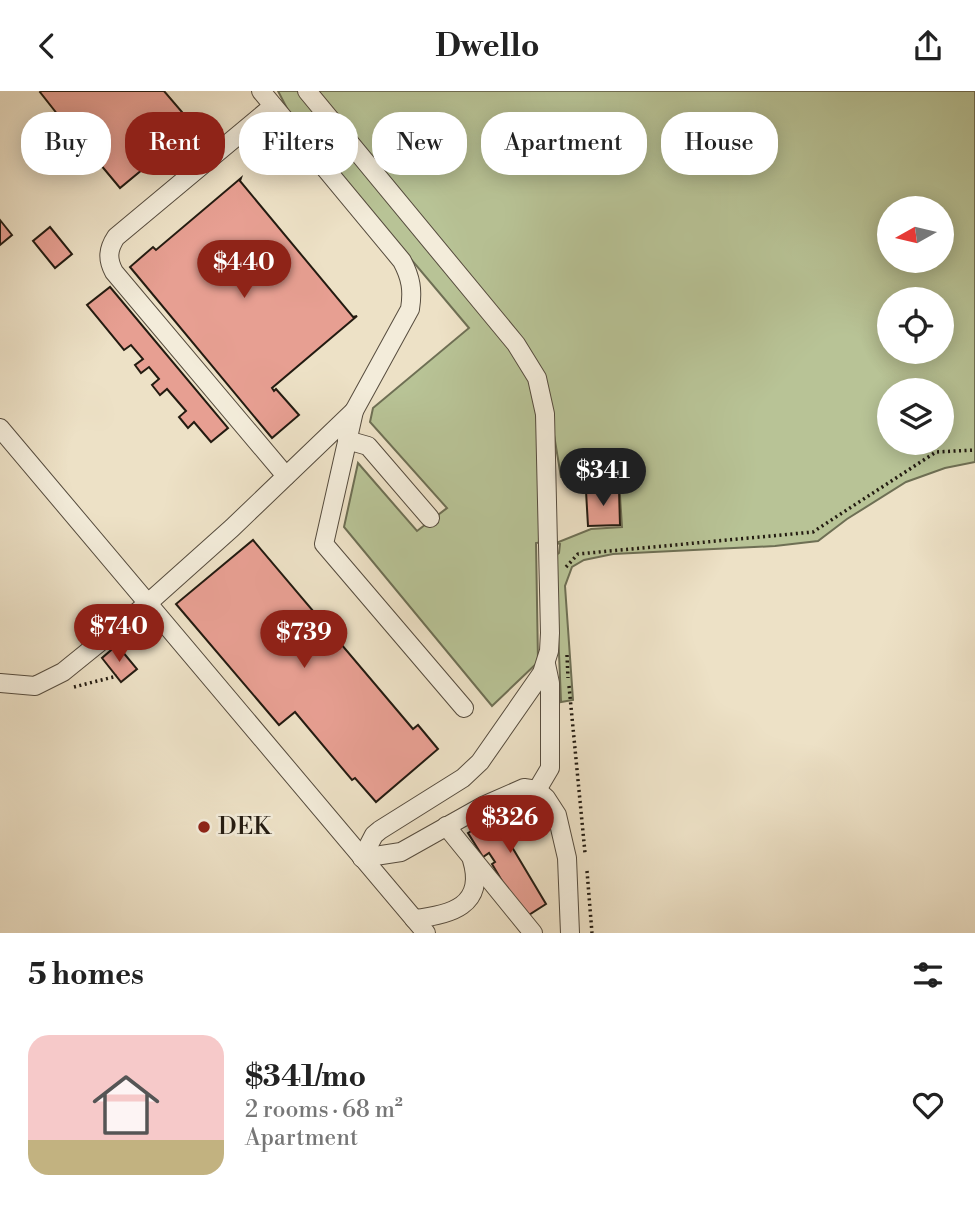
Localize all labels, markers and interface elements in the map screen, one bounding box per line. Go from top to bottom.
text: Dwello [435,26,540,66]
icon: back [28,27,66,65]
icon: share [909,27,947,65]
chip: Buy [21,112,111,175]
chip: Rent [125,112,225,175]
chip: Filters [239,112,358,175]
chip: New [372,112,467,175]
chip: Apartment [481,112,647,175]
chip: House [661,112,778,175]
north arrow [877,196,954,273]
map controls [877,196,954,455]
pin: $440 [203,241,285,300]
text: $440 [213,249,275,277]
button: locate [877,287,954,364]
button: layers [877,378,954,455]
pin: $341 [562,449,644,508]
text: $341 [576,457,630,485]
pin: $740 [78,605,160,664]
pin: $739 [263,611,345,670]
text: $740 [90,613,148,641]
text: $739 [276,619,332,647]
pin: $326 [469,795,551,855]
text: $326 [482,804,538,832]
place label: DEK [218,812,272,842]
marker: DEK [196,819,212,835]
text: 5 homes [28,956,144,994]
icon: filters [909,956,947,994]
text: $341/mo [245,1058,366,1096]
icon: home [84,1063,168,1147]
icon: heart [909,1086,947,1124]
text: 2 rooms · 68 m² [245,1096,403,1124]
text: Apartment [245,1124,358,1152]

